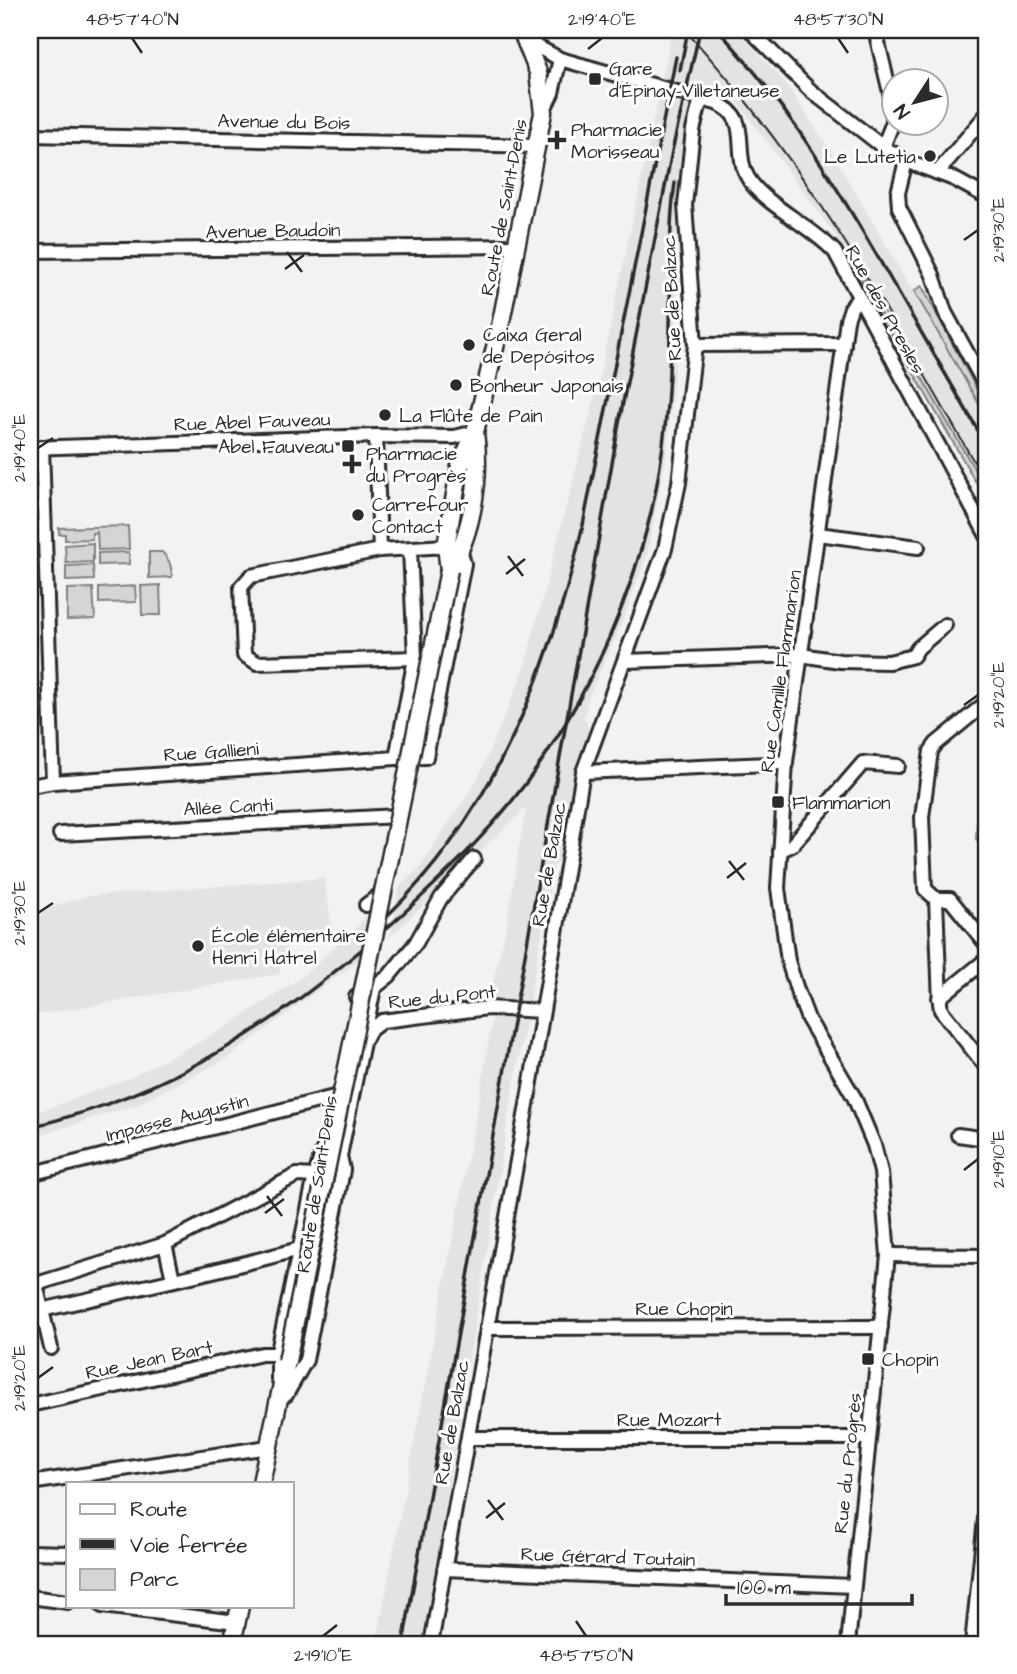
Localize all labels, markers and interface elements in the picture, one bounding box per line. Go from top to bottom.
text: 48°57'40"N [85,7,179,32]
text: 2°19'40"E [568,7,636,32]
text: 48°57'30"N [793,7,883,32]
place label: Gare d'Épinay-Villetaneuse [609,56,780,106]
north arrow [880,66,950,136]
marker: Gare d'Épinay-Villetaneuse [587,71,603,87]
text: N [888,98,917,124]
street label: Avenue du Bois [217,108,351,137]
street label: Route de Saint-Denis [474,117,535,298]
place label: Pharmacie Morisseau [571,117,662,166]
marker: Pharmacie Morisseau [549,132,565,148]
place label: Le Lutetia [824,144,916,171]
marker: Le Lutetia [922,148,938,164]
text: 2°19'30"E [986,197,1011,263]
street label: Avenue Baudoin [205,217,341,246]
street label: Rue de Balzac [656,234,689,362]
street label: Rue des Presles [838,240,931,379]
place label: Caixa Geral de Depósitos [483,322,595,371]
marker: Caixa Geral de Depósitos [461,337,477,353]
place label: Bonheur Japonais [470,373,624,400]
marker: Bonheur Japonais [448,377,464,393]
place label: La Flûte de Pain [399,403,543,430]
street label: Rue Abel Fauveau [173,406,331,439]
marker: La Flûte de Pain [377,407,393,423]
text: 2°19'40"E [7,414,32,482]
place label: Abel Fauveau [218,434,334,461]
marker: Abel Fauveau [340,438,356,454]
place label: Pharmacie du Progrès [366,441,466,491]
marker: Pharmacie du Progrès [344,456,360,472]
place label: Carrefour Contact [372,492,469,541]
marker: Carrefour Contact [350,507,366,523]
street label: Rue Camille Flammarion [754,568,809,774]
text: 2°19'20"E [986,662,1011,728]
street label: Rue Gallieni [163,736,260,769]
place label: Flammarion [792,790,891,817]
street label: Allée Canti [183,792,274,823]
marker: Flammarion [770,794,786,810]
street label: Rue de Balzac [525,800,574,929]
text: 2°19'30"E [7,880,32,946]
place label: École élémentaire Henri Hatrel [212,923,366,972]
marker: École élémentaire Henri Hatrel [190,938,206,954]
street label: Rue du Pont [387,978,498,1017]
street label: Impasse Augustin [103,1088,252,1150]
street label: Route de Saint-Denis [290,1094,345,1275]
text: 2°19'10"E [986,1130,1011,1188]
street label: Rue Chopin [635,1296,733,1323]
street label: Rue Jean Bart [83,1334,216,1387]
text: 2°19'20"E [7,1345,32,1411]
place label: Chopin [882,1347,939,1374]
marker: Chopin [860,1351,876,1367]
street label: Rue de Balzac [428,1358,477,1487]
street label: Rue du Progrès [828,1391,870,1535]
street label: Rue Mozart [617,1407,722,1434]
legend [66,1482,294,1608]
text: Route [130,1495,187,1524]
text: Voie ferrée [130,1531,248,1560]
street label: Rue Gérard Toutain [520,1541,696,1574]
scale bar [726,1562,912,1606]
text: Parc [130,1565,179,1594]
text: 100 m [737,1573,792,1602]
text: 2°19'10"E [294,1643,352,1668]
text: 48°57'50"N [539,1643,633,1668]

